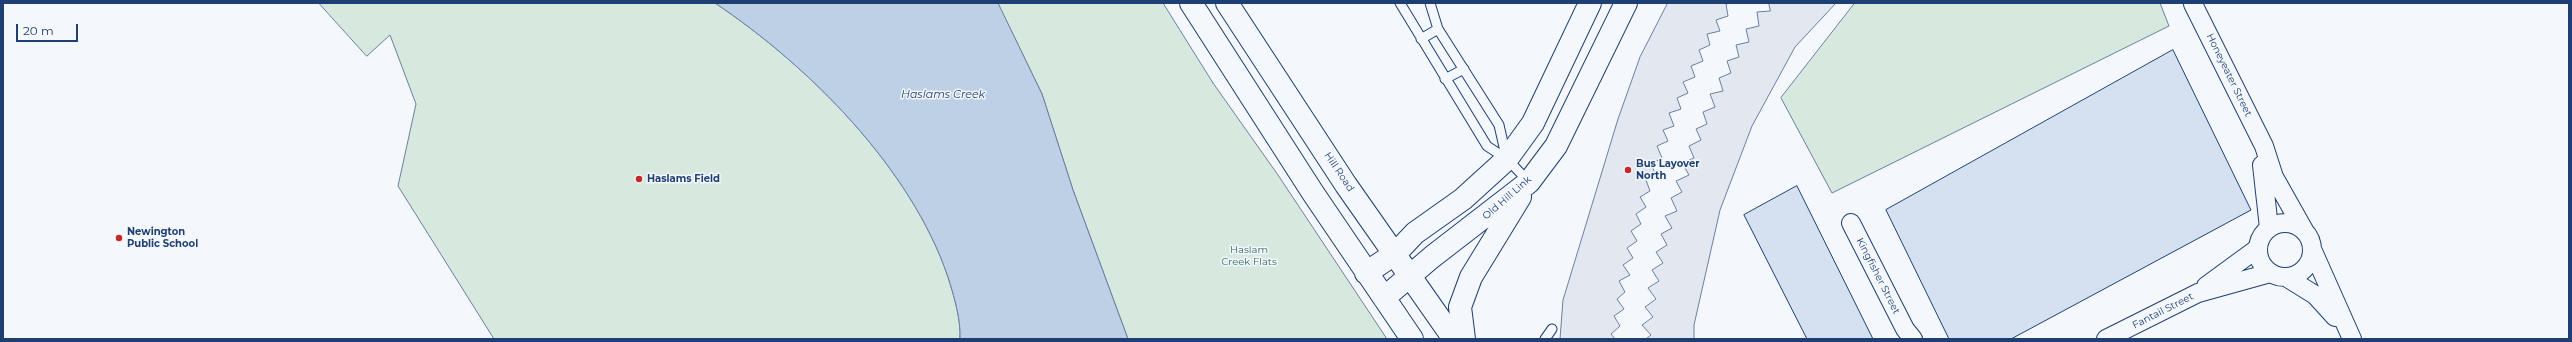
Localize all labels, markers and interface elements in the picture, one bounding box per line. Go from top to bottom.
scale bar [18,16,80,42]
text: 20 m [23,23,54,38]
street label: Honeyeater Street [2204,31,2254,119]
water label: Haslams Creek [901,88,985,102]
street label: Hill Road [1321,150,1357,194]
place label: Bus Layover North [1636,158,1699,182]
marker: Bus Layover North [1623,165,1633,175]
place label: Haslams Field [647,173,720,185]
marker: Haslams Field [634,174,644,184]
street label: Old Hill Link [1480,174,1534,222]
place label: Newington Public School [127,226,198,250]
marker: Newington Public School [114,233,124,243]
street label: Kingfisher Street [1854,236,1902,316]
park label: Haslam Creek Flats [1221,244,1277,268]
street label: Fantail Street [2131,290,2195,332]

